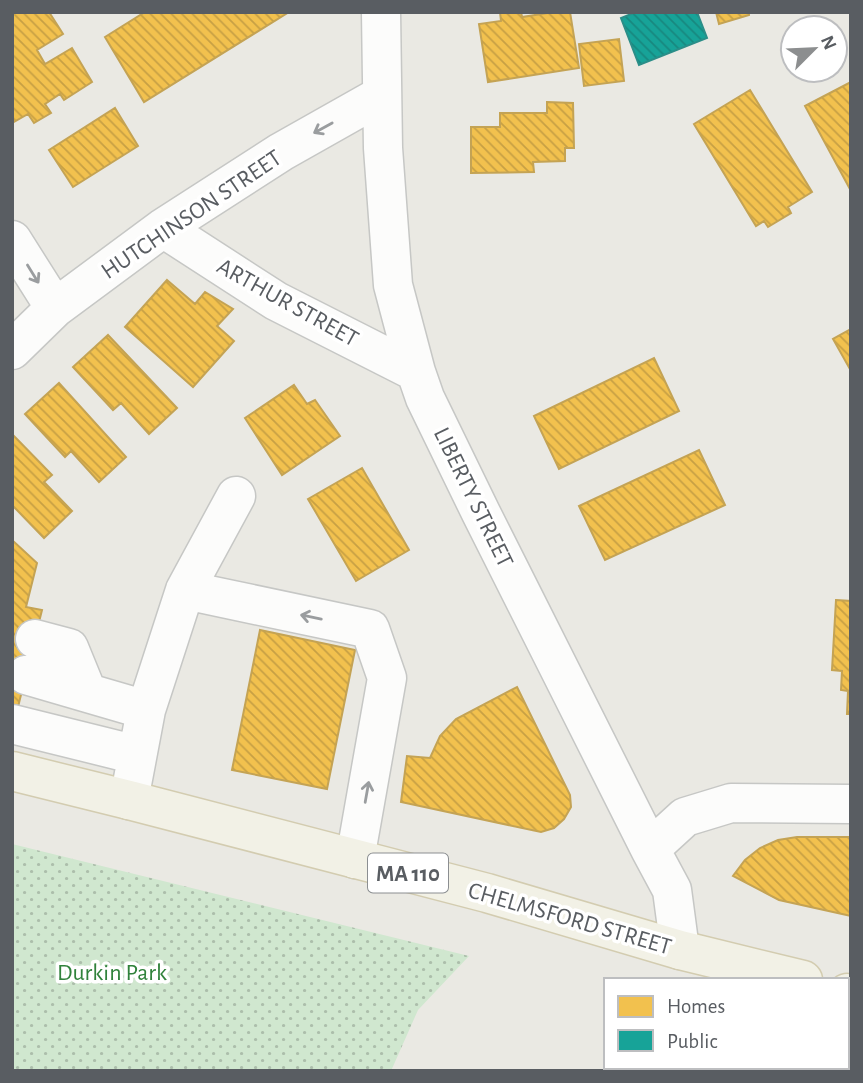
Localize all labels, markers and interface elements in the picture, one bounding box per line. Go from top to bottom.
north arrow [779,14,849,84]
text: N [817,33,840,53]
one-way arrow [313,121,333,135]
street label: HUTCHINSON STREET [97,146,286,284]
street label: ARTHUR STREET [213,254,363,352]
one-way arrow [27,264,41,284]
street label: LIBERTY STREET [429,424,517,571]
one-way arrow [300,609,323,623]
one-way arrow [361,781,374,804]
road number: MA 110 [368,853,448,892]
street label: CHELMSFORD STREET [465,878,674,960]
park label: Durkin Park [57,961,167,985]
legend [604,978,849,1069]
text: Homes [667,996,725,1017]
text: Public [667,1031,717,1052]

